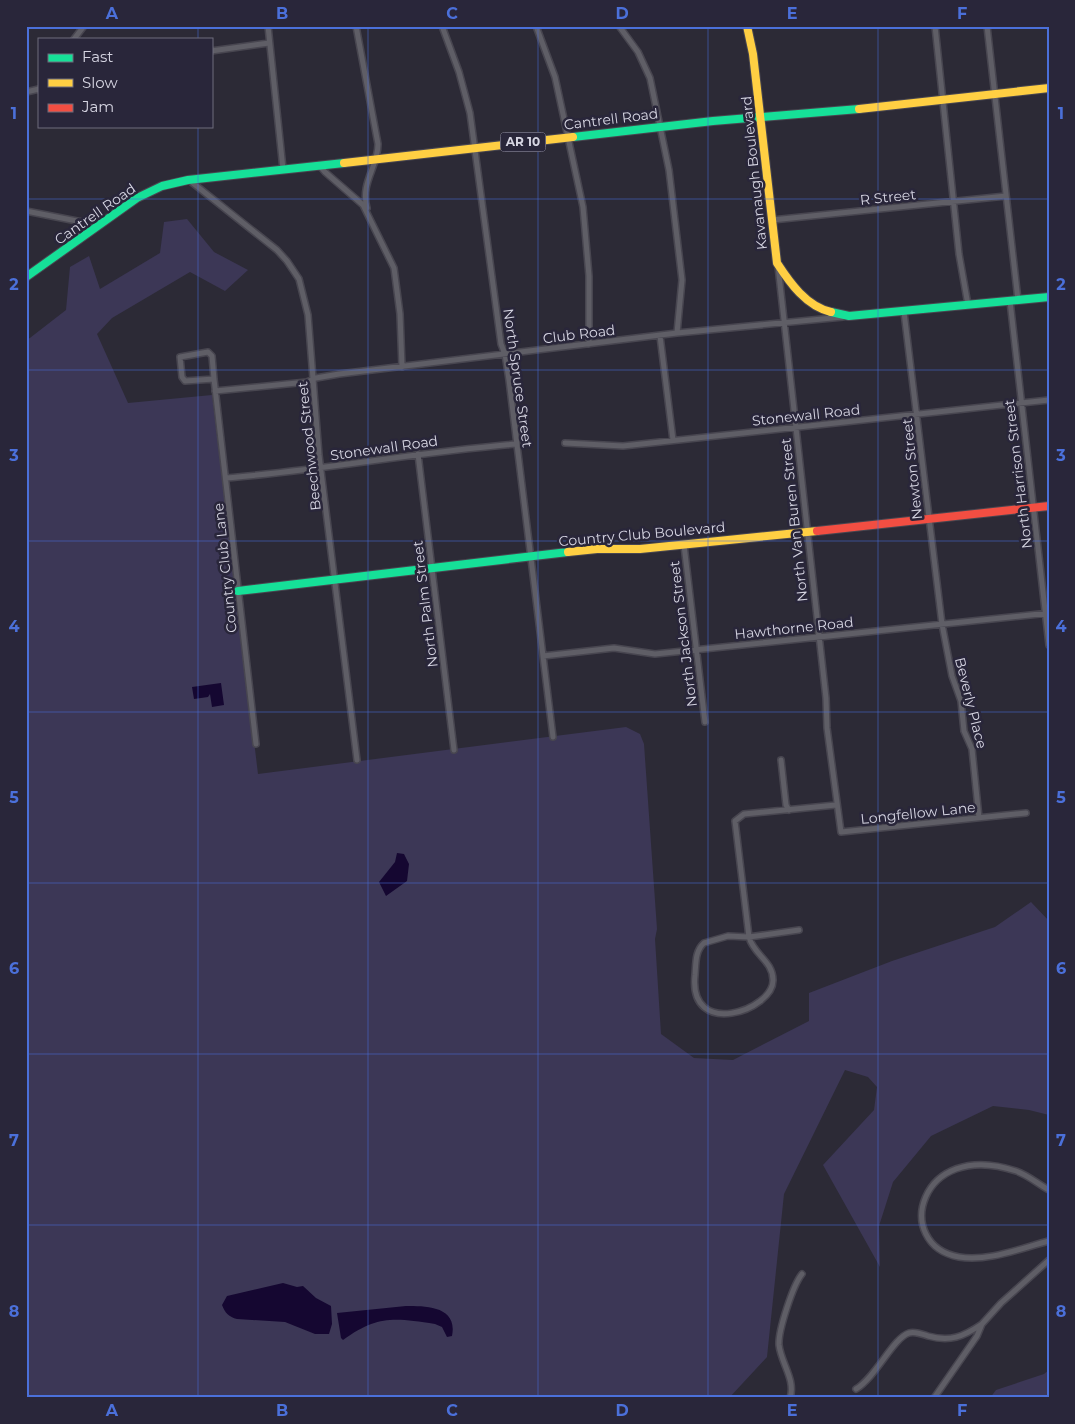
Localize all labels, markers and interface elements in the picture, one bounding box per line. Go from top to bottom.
text: A [105,4,119,23]
text: B [276,4,288,23]
text: C [446,4,458,23]
text: D [615,4,629,23]
text: E [787,4,797,23]
text: F [957,4,967,23]
legend [38,38,212,128]
text: Fast [82,47,113,66]
text: Slow [82,73,118,92]
street label: Kavanaugh Boulevard [737,95,771,251]
text: Jam [81,97,114,116]
text: 1 [11,104,17,123]
street label: Cantrell Road [563,104,659,134]
text: 1 [1058,104,1064,123]
road number: AR 10 [500,132,546,152]
street label: Cantrell Road [51,179,139,249]
street label: R Street [859,185,917,209]
text: 2 [9,275,19,294]
text: 2 [1056,275,1066,294]
street label: North Spruce Street [499,307,537,449]
street label: Club Road [542,321,616,347]
street label: Beechwood Street [293,380,325,511]
street label: North Harrison Street [1000,398,1036,550]
street label: Stonewall Road [751,400,861,430]
street label: Newton Street [898,417,926,521]
street label: Stonewall Road [329,432,439,464]
street label: North Van Buren Street [776,437,812,603]
text: 3 [8,446,19,465]
text: 3 [1055,446,1066,465]
street label: Country Club Lane [209,502,241,634]
street label: Country Club Boulevard [558,518,726,550]
street label: North Palm Street [408,539,442,668]
street label: North Jackson Street [665,560,701,708]
street label: Hawthorne Road [734,613,854,643]
text: 4 [8,617,20,636]
text: 4 [1055,617,1067,636]
street label: Beverly Place [951,655,991,751]
text: 5 [9,788,19,807]
text: 5 [1056,788,1066,807]
street label: Longfellow Lane [860,798,976,828]
text: 6 [9,959,19,978]
text: 6 [1056,959,1066,978]
text: 7 [9,1131,19,1150]
text: 7 [1056,1131,1066,1150]
text: 8 [9,1302,19,1321]
text: 8 [1056,1302,1066,1321]
text: A [105,1401,119,1420]
text: B [276,1401,288,1420]
text: C [446,1401,458,1420]
text: D [615,1401,629,1420]
text: E [787,1401,797,1420]
text: F [957,1401,967,1420]

